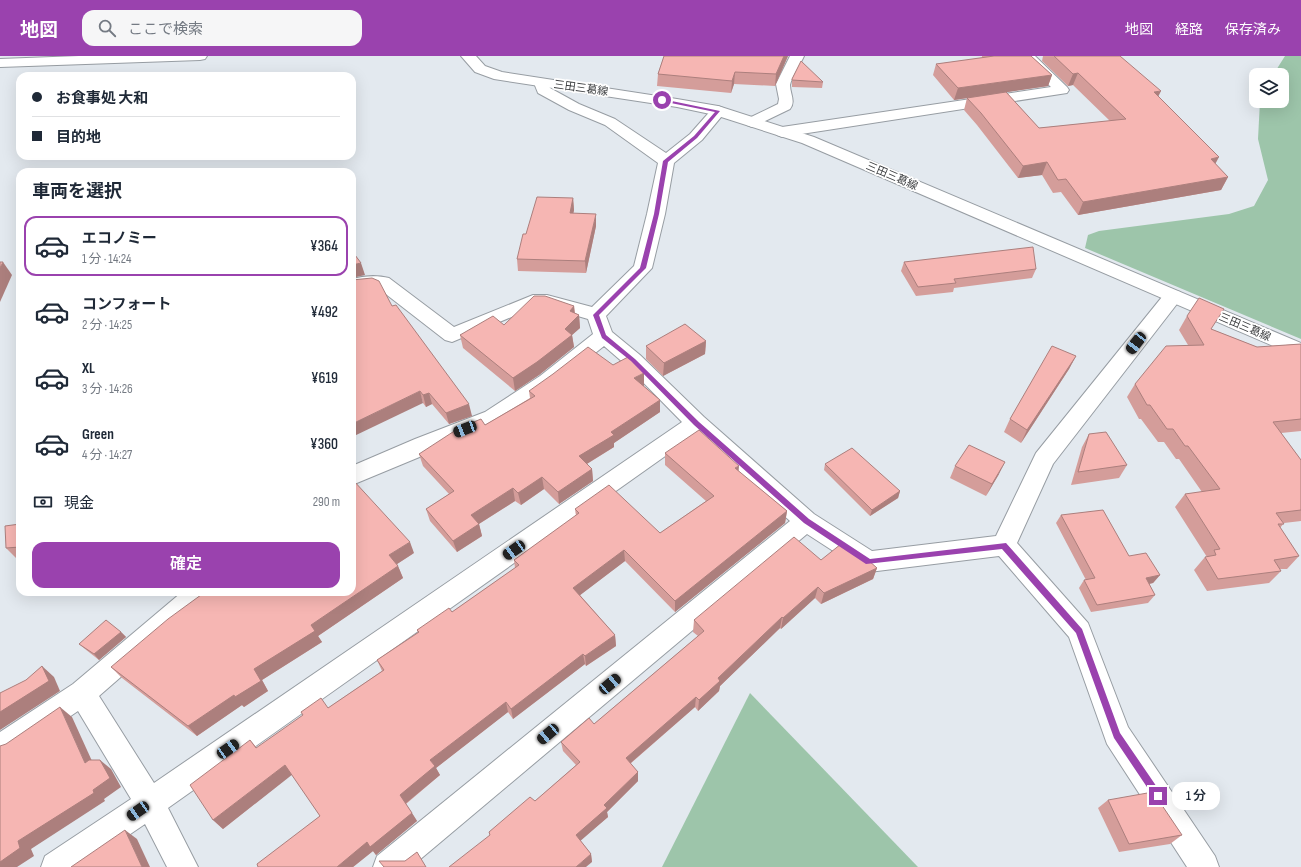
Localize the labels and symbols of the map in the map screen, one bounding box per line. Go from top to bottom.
street label: 三田三葛線 [553,78,609,98]
route start [653,91,671,109]
street label: 三田三葛線 [864,159,920,193]
street label: 三田三葛線 [1217,310,1273,344]
car [1124,330,1148,356]
car [452,419,478,439]
car [501,538,527,562]
car [597,672,623,696]
car [535,722,561,746]
car [215,737,241,761]
callout: 1 分 [1172,782,1220,810]
route end [1149,787,1167,805]
car [125,799,151,823]

